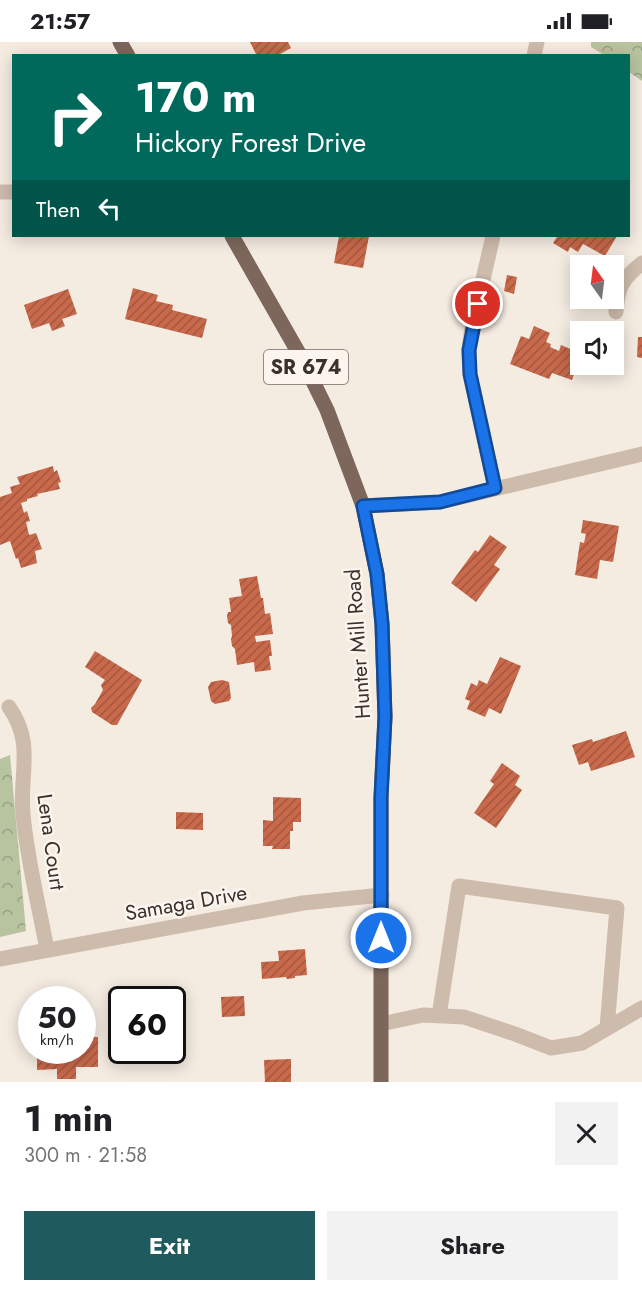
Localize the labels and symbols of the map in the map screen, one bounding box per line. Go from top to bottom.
north arrow [570,255,624,309]
pin [452,278,503,329]
road number: SR 674 [264,350,348,384]
street label: Hunter Mill Road [338,568,378,720]
street label: Lena Court [29,792,73,892]
street label: Samaga Drive [123,878,249,928]
position arrow [349,906,413,970]
speed limit sign: 60 [108,986,186,1064]

